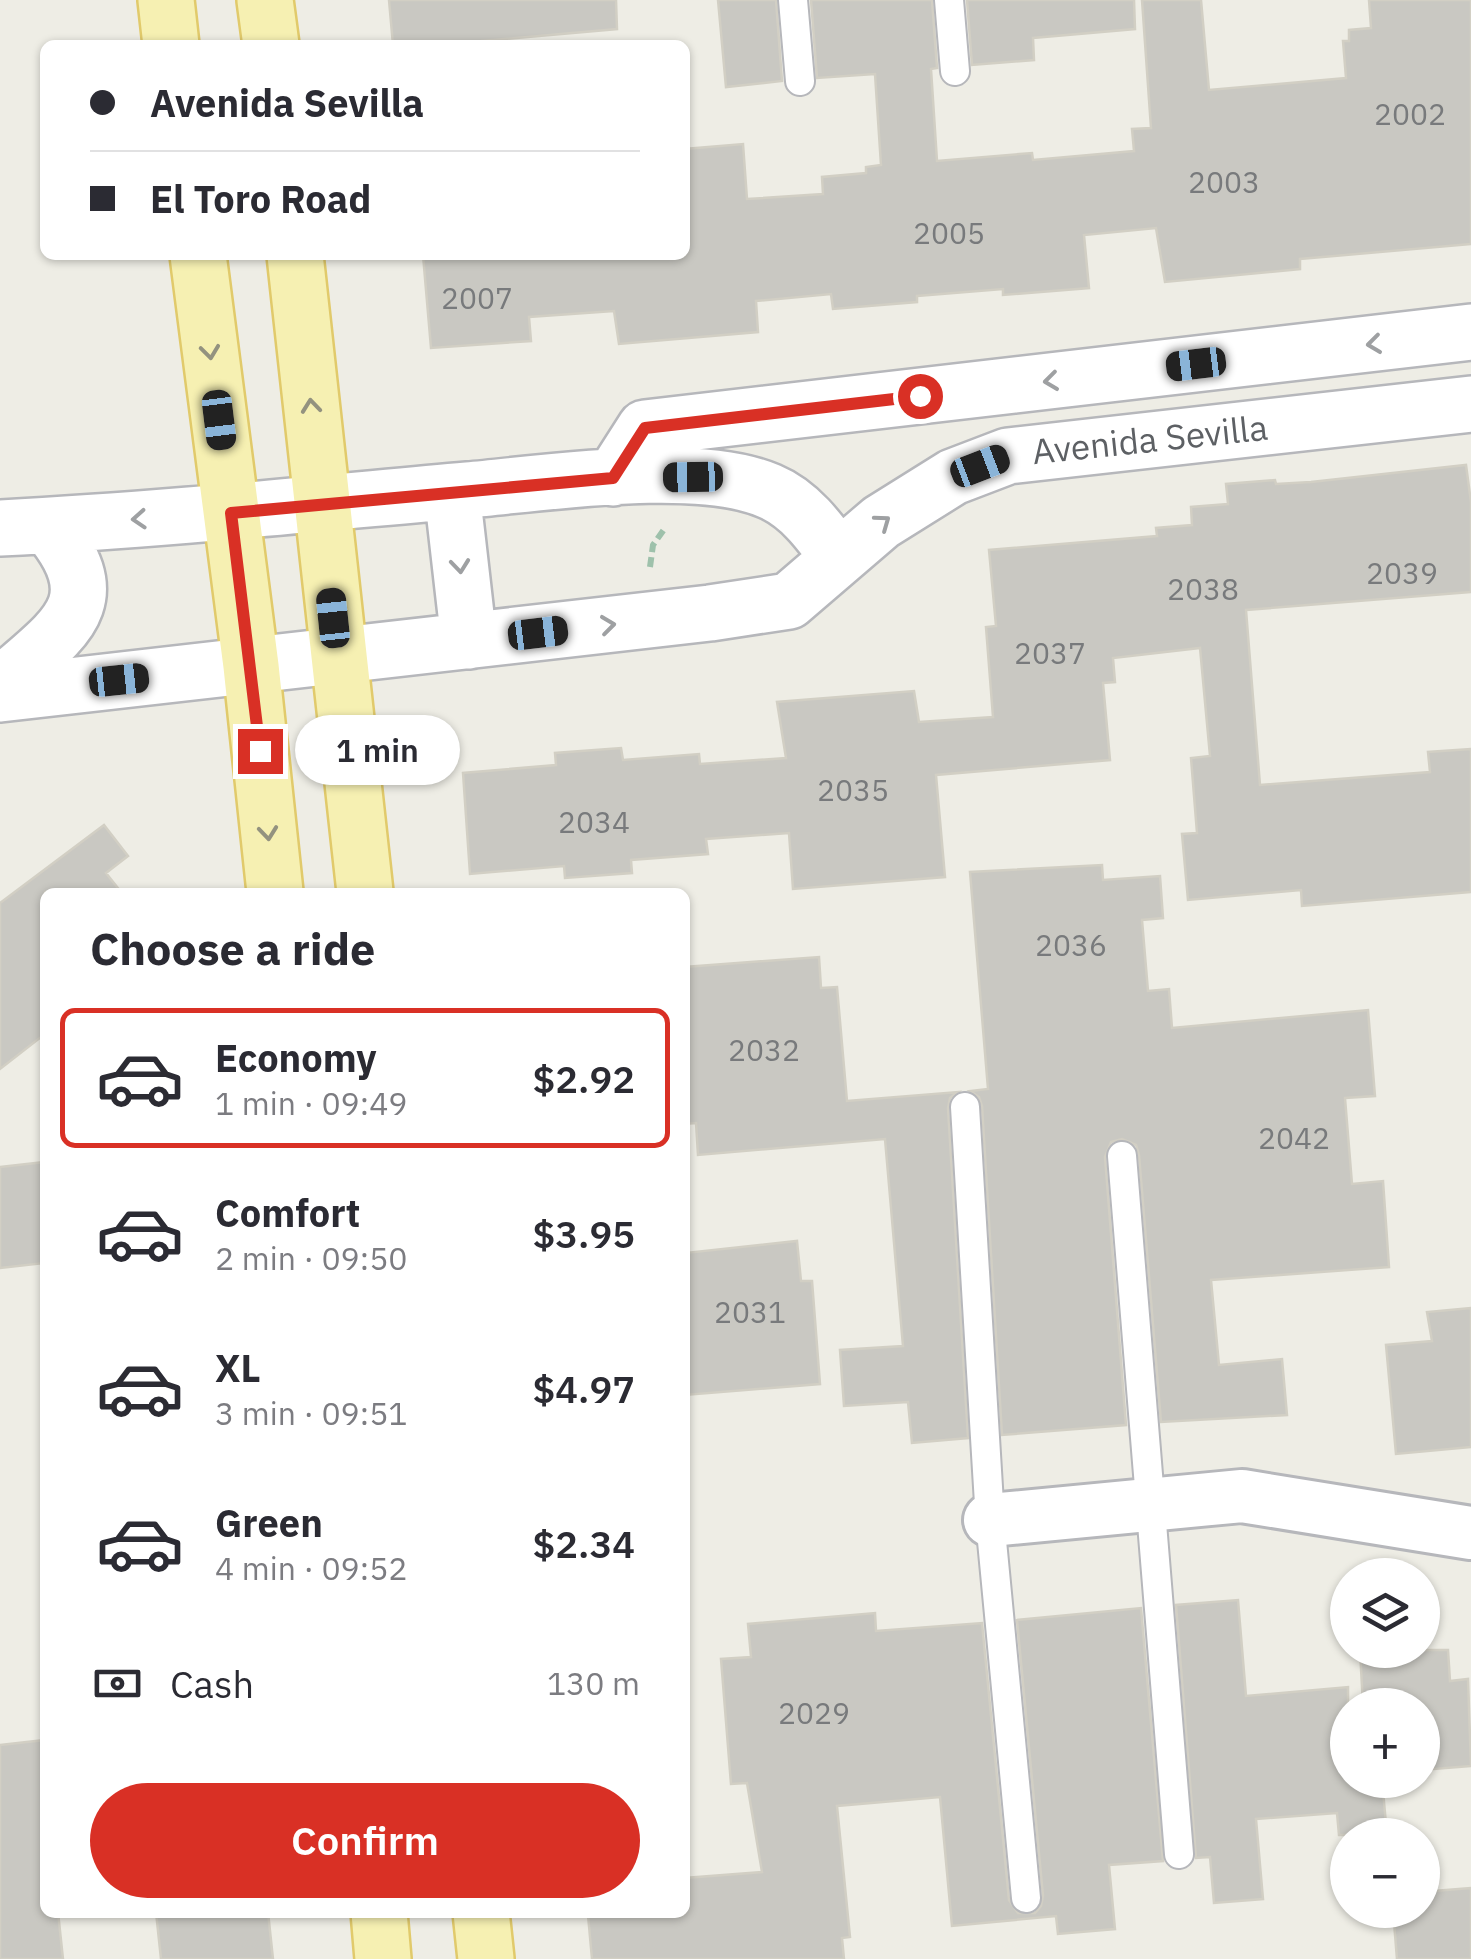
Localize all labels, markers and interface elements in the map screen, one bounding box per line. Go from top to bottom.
text: Avenida Sevilla [150,78,424,127]
house number: 2002 [1374,94,1446,133]
house number: 2003 [1188,162,1260,201]
text: El Toro Road [150,174,371,223]
house number: 2005 [913,213,985,252]
house number: 2007 [441,278,513,317]
one-way arrow [1366,333,1382,354]
one-way arrow [199,343,220,360]
car [1164,345,1228,383]
one-way arrow [1043,370,1059,391]
route start [898,374,943,419]
car [200,388,238,452]
one-way arrow [301,398,323,414]
street label: Avenida Sevilla [1030,404,1270,474]
car [947,441,1013,491]
car [663,461,723,493]
one-way arrow [131,508,147,529]
one-way arrow [872,517,890,534]
house number: 2039 [1366,553,1438,592]
one-way arrow [449,559,470,575]
house number: 2038 [1167,569,1239,608]
car [315,587,351,649]
car [506,614,570,652]
one-way arrow [600,615,616,636]
house number: 2037 [1014,633,1086,672]
car [88,662,150,698]
callout: 1 min [295,716,460,786]
route end [238,729,283,774]
text: 1 min [336,729,419,771]
house number: 2035 [817,770,889,809]
house number: 2034 [558,802,630,841]
one-way arrow [257,825,279,841]
text: Choose a ride [90,919,375,977]
house number: 2036 [1035,925,1107,964]
house number: 2032 [728,1030,800,1069]
icon: car [95,1033,185,1123]
text: Economy [215,1033,377,1082]
text: $2.92 [532,1054,635,1103]
text: 1 min · 09:49 [215,1082,408,1124]
house number: 2042 [1258,1118,1330,1157]
icon: car [95,1188,185,1278]
text: Comfort [215,1188,360,1237]
text: $3.95 [532,1209,635,1258]
text: 2 min · 09:50 [215,1237,408,1279]
house number: 2031 [714,1292,786,1331]
icon: car [95,1343,185,1433]
text: XL [215,1343,261,1392]
text: $4.97 [532,1364,635,1413]
text: 3 min · 09:51 [215,1392,408,1434]
icon: car [95,1498,185,1588]
text: Green [215,1498,323,1547]
text: $2.34 [532,1519,635,1568]
text: 4 min · 09:52 [215,1547,408,1589]
map controls [1330,1558,1440,1928]
button: layers [1330,1558,1440,1668]
icon: cash [90,1656,145,1711]
text: Cash [170,1659,254,1708]
text: 130 m [547,1662,640,1704]
button: + [1330,1688,1440,1798]
house number: 2029 [778,1693,850,1732]
button: Confirm [90,1783,640,1898]
button: − [1330,1818,1440,1928]

